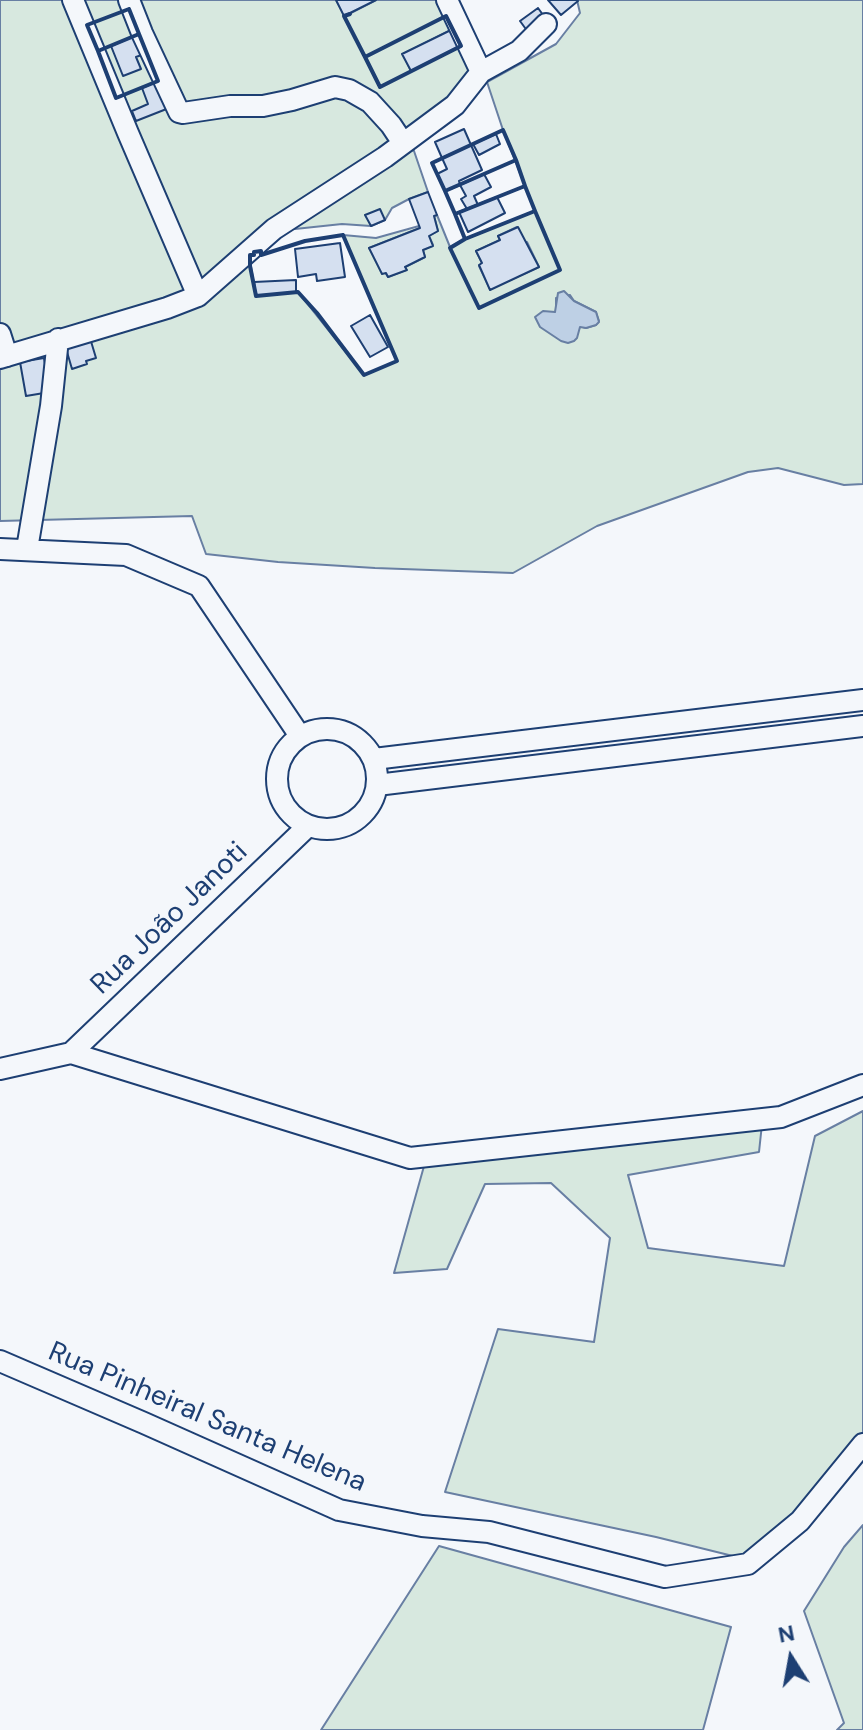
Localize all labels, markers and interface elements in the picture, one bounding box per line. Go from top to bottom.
street label: Rua João Janoti [85,836,255,1002]
street label: Rua Pinheiral Santa Helena [43,1336,371,1500]
north arrow [751,1618,831,1698]
text: N [776,1618,797,1650]

